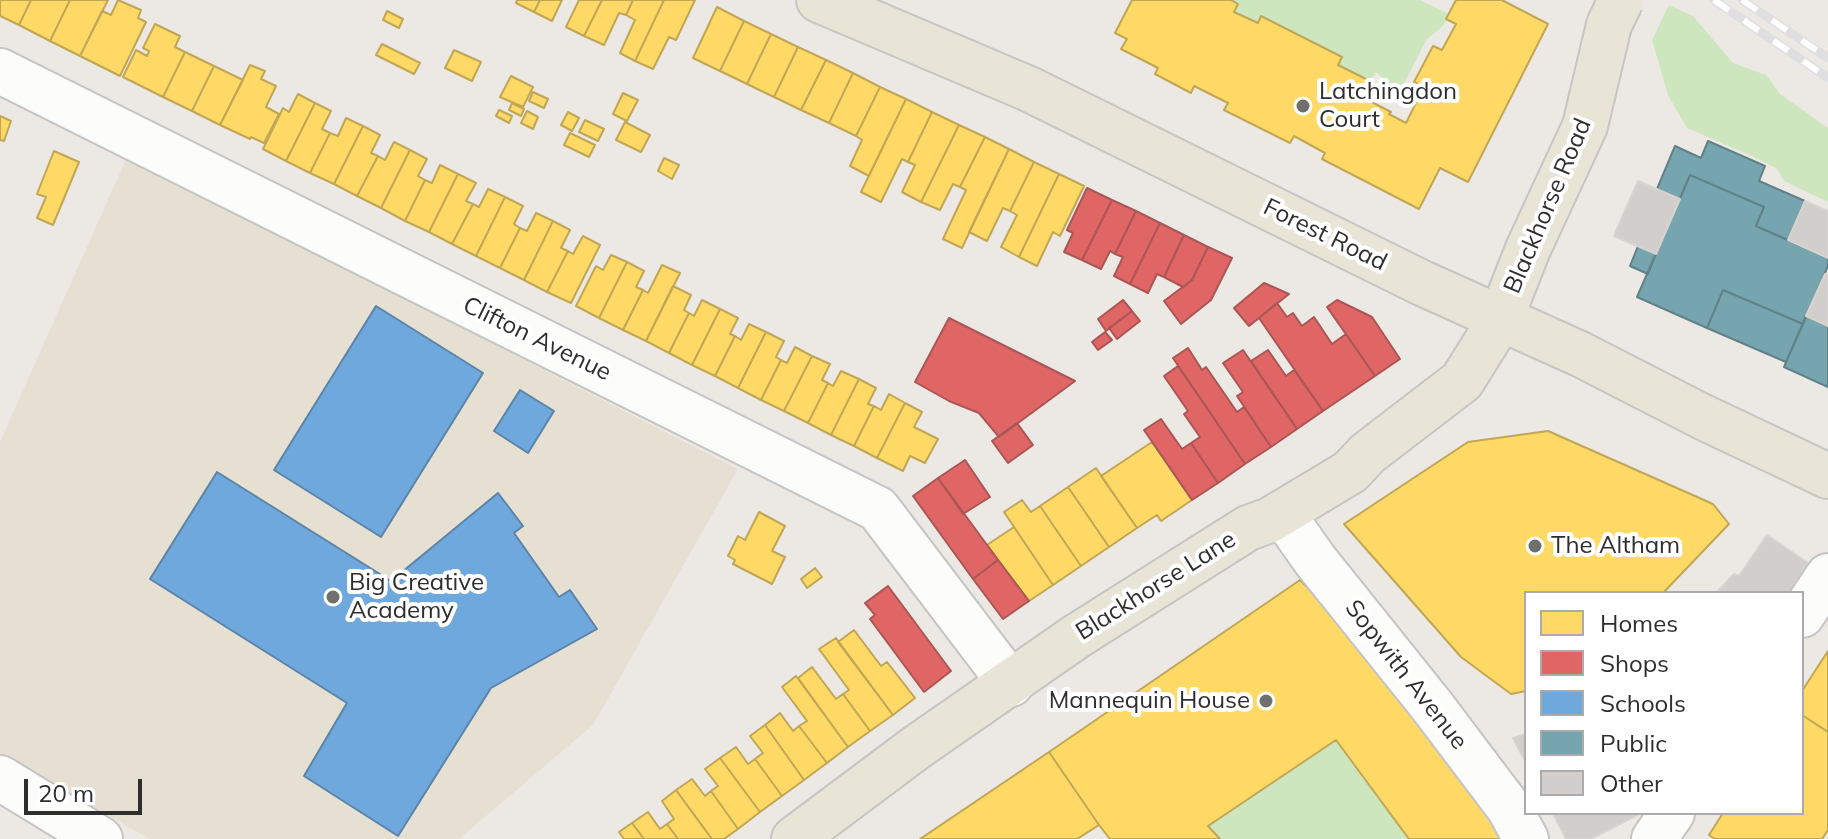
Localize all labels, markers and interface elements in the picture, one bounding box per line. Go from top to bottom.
place label: Latchingdon Court [1319,78,1457,134]
marker: Latchingdon Court [1294,97,1312,115]
street label: Blackhorse Road [1498,114,1598,298]
street label: Forest Road [1259,193,1391,277]
street label: Clifton Avenue [458,291,616,387]
street label: Blackhorse Lane [1071,525,1241,647]
place label: The Altham [1551,532,1680,560]
marker: The Altham [1526,537,1544,555]
place label: Big Creative Academy [349,569,484,625]
marker: Big Creative Academy [324,588,342,606]
legend [1524,591,1804,815]
street label: Sopwith Avenue [1339,595,1473,755]
text: Homes [1600,608,1678,638]
text: Shops [1600,648,1669,678]
place label: Mannequin House [1049,687,1250,715]
text: Schools [1600,688,1686,718]
marker: Mannequin House [1257,692,1275,710]
text: Public [1600,728,1667,758]
scale bar [28,763,146,813]
text: Other [1600,768,1663,798]
text: 20 m [38,778,94,808]

